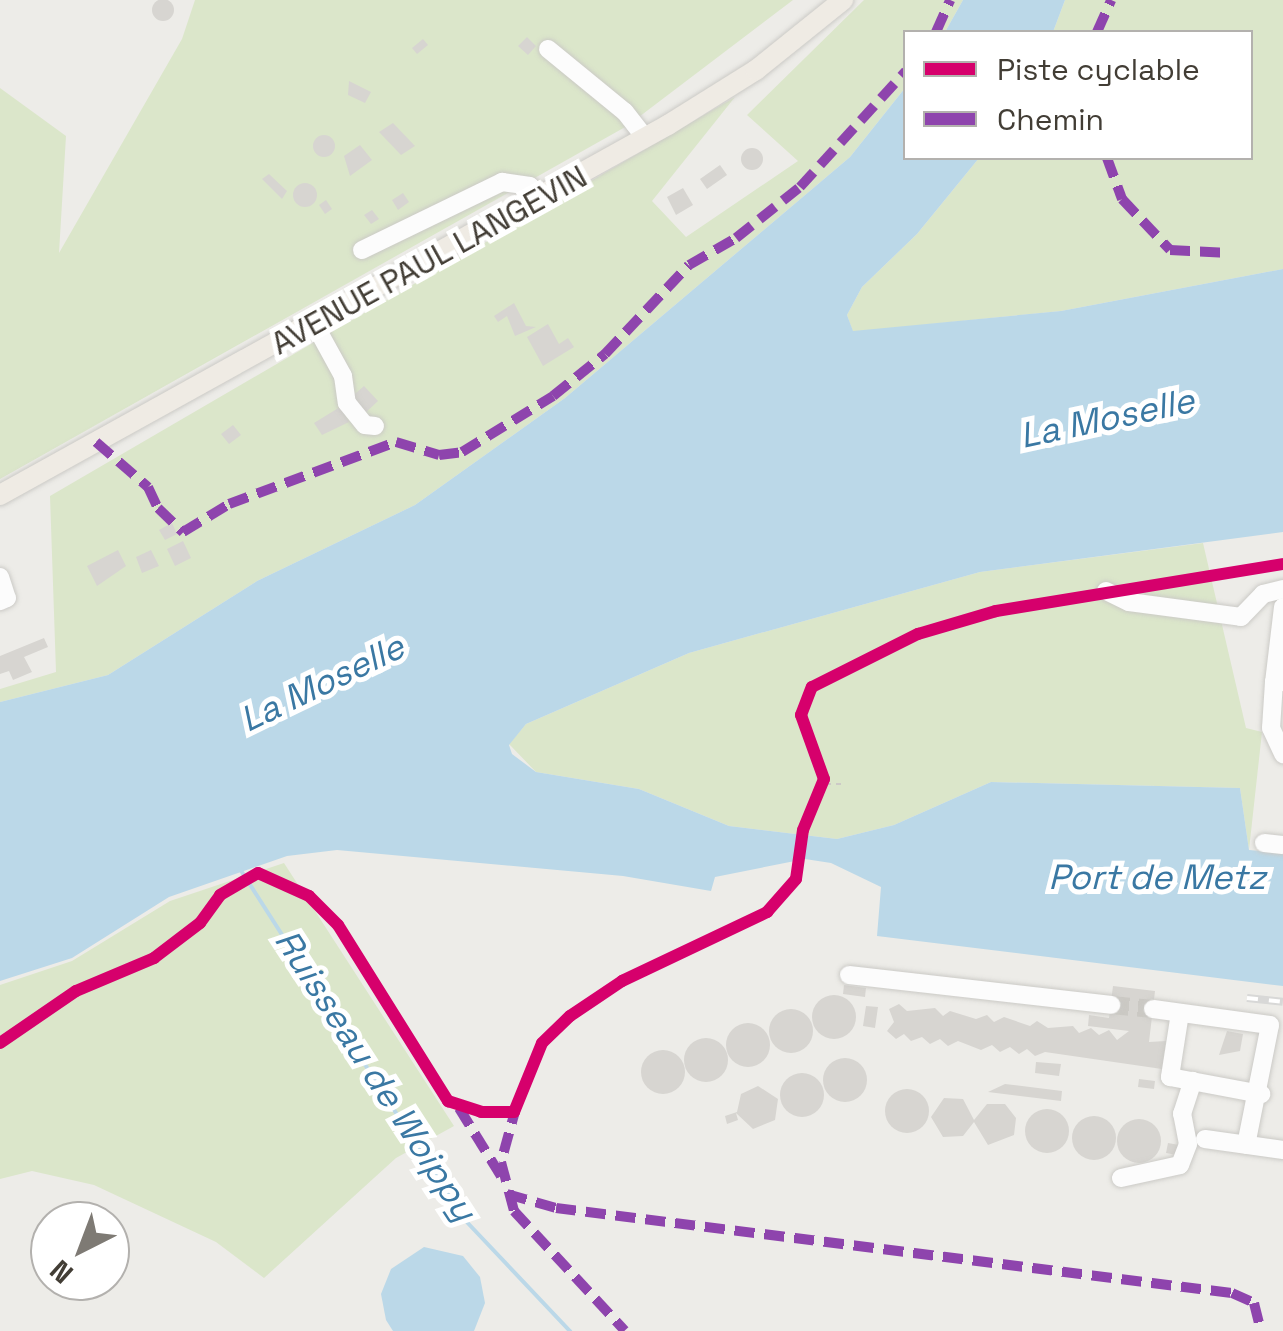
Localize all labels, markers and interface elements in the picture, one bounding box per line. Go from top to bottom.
legend [903,30,1253,160]
text: Piste cyclable [997,50,1200,89]
text: Chemin [997,100,1104,139]
street label: AVENUE PAUL LANGEVIN [264,157,594,363]
water label: La Moselle [1016,379,1198,457]
water label: La Moselle [233,625,411,741]
water label: Port de Metz [1048,856,1266,898]
water label: Ruisseau de Woippy [266,921,486,1229]
north arrow [30,1201,130,1301]
text: N [42,1252,80,1291]

